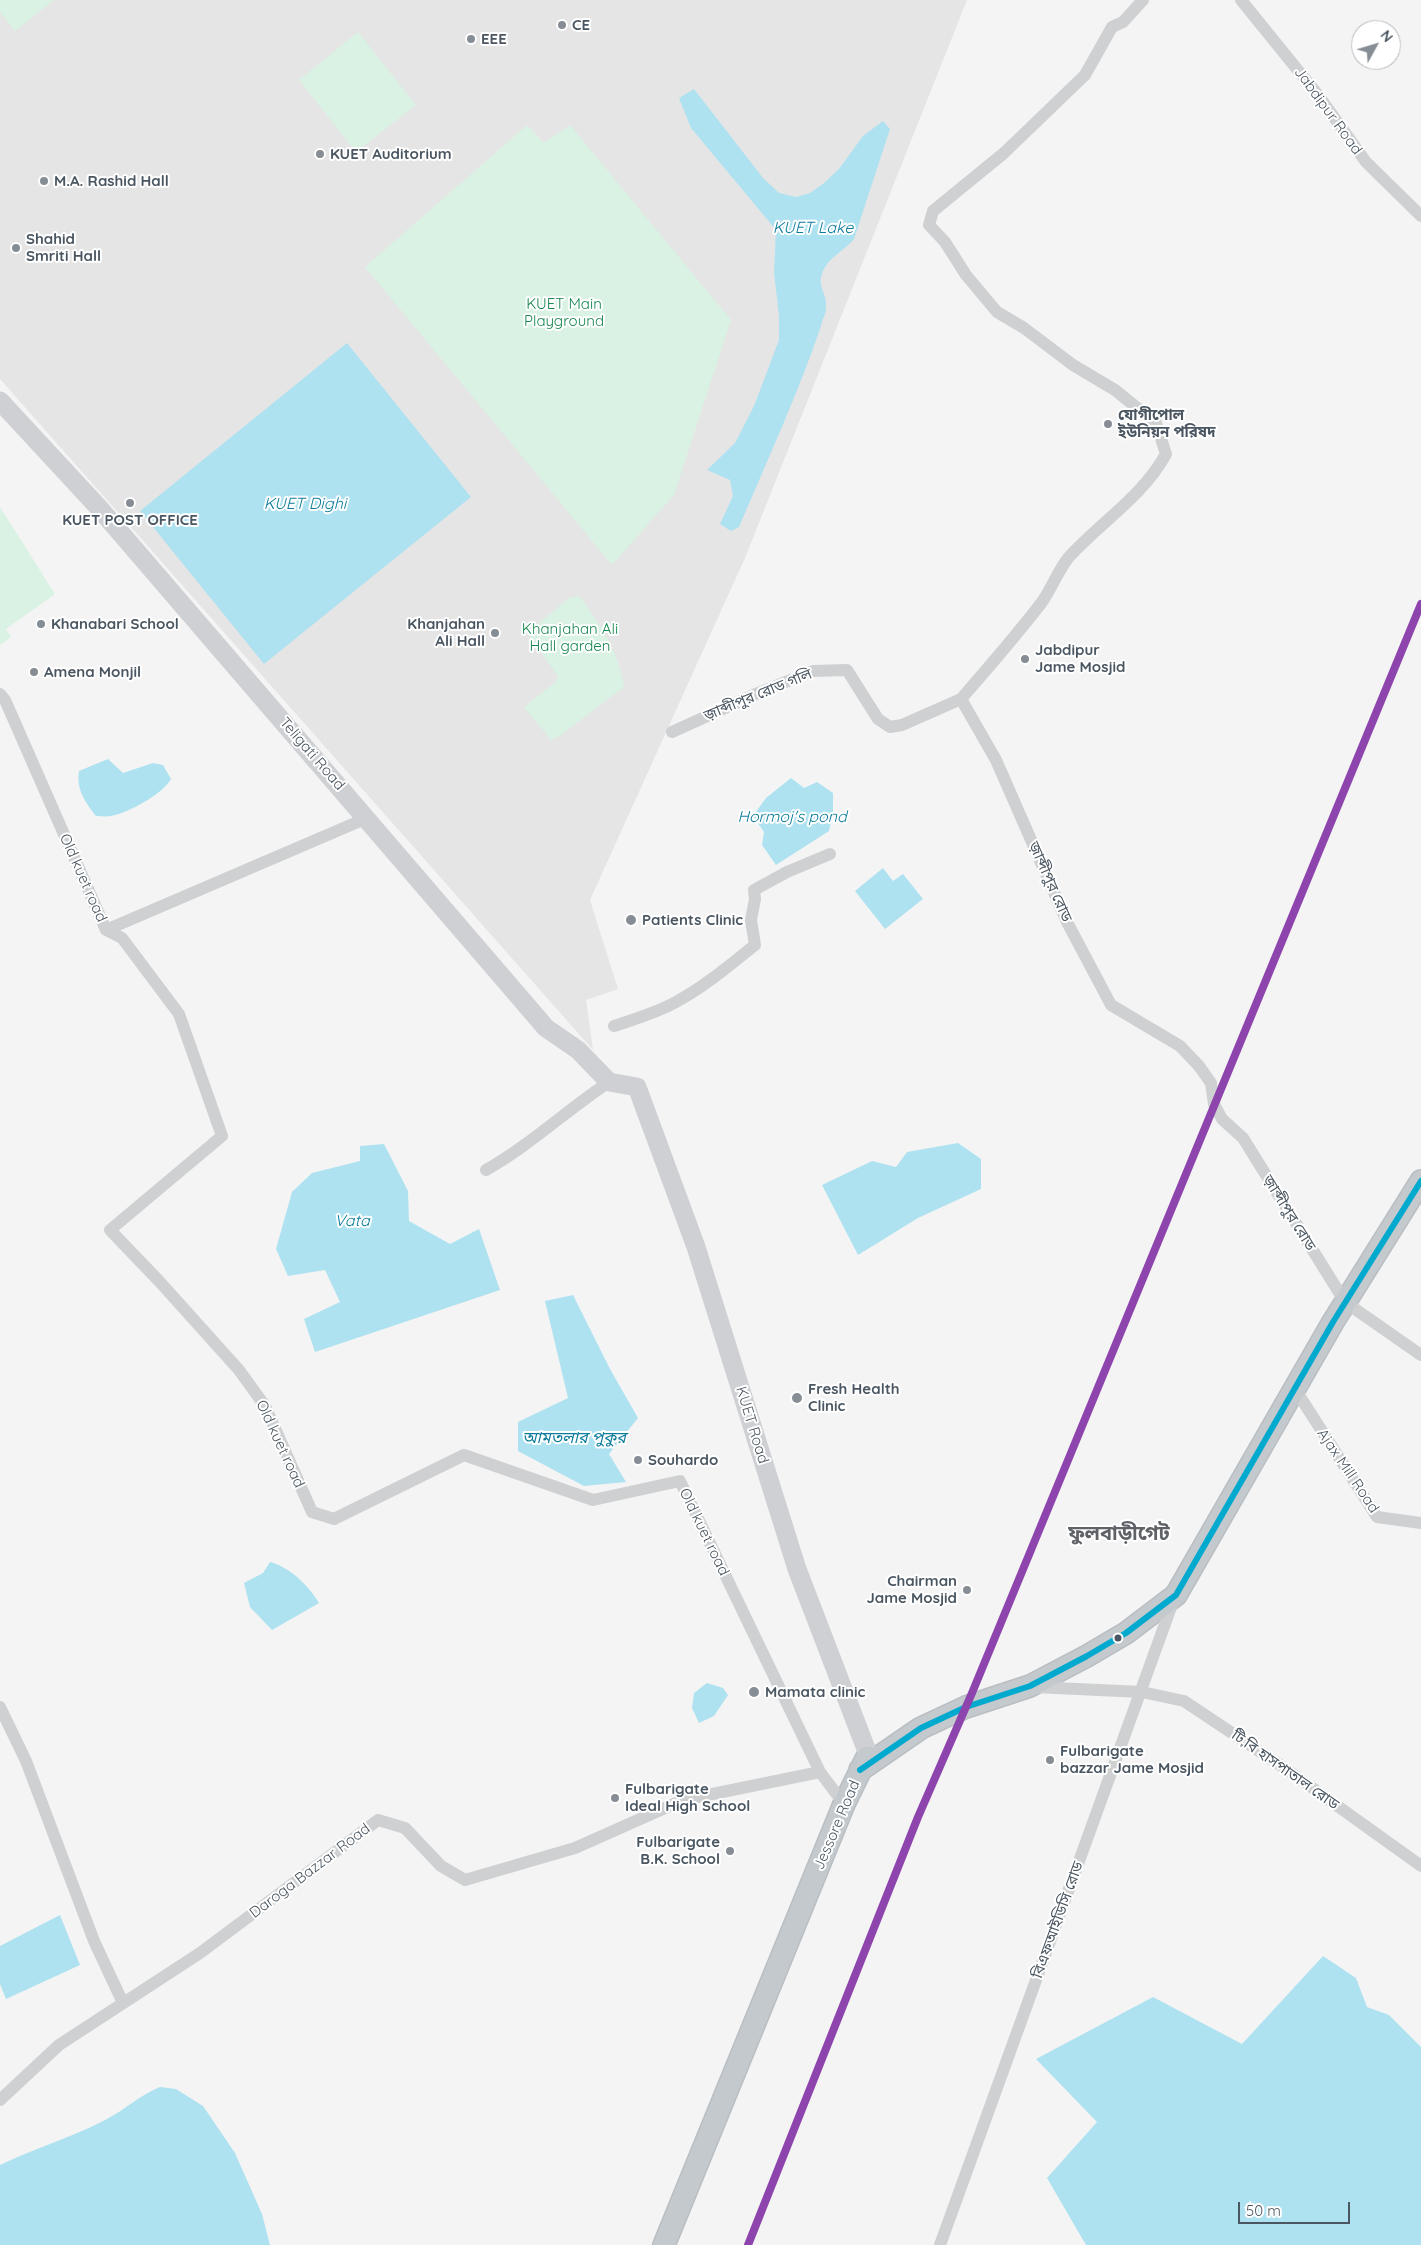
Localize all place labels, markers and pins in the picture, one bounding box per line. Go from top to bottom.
place label: CE [572,16,590,34]
marker: CE [556,19,568,31]
place label: EEE [481,30,507,48]
marker: EEE [465,33,477,45]
place label: KUET Auditorium [330,145,452,163]
marker: KUET Auditorium [314,148,326,160]
place label: M.A. Rashid Hall [54,172,169,190]
marker: M.A. Rashid Hall [38,175,50,187]
place label: Shahid Smriti Hall [26,230,101,265]
marker: Shahid Smriti Hall [10,242,22,254]
place label: যোগীপোল ইউনিয়ন পরিষদ [1118,406,1216,441]
marker: যোগীপোল ইউনিয়ন পরিষদ [1102,418,1114,430]
marker: KUET POST OFFICE [124,497,136,509]
place label: KUET POST OFFICE [62,511,198,529]
place label: Khanabari School [51,615,179,633]
place label: Khanjahan Ali Hall [407,615,485,650]
marker: Khanabari School [35,618,47,630]
marker: Khanjahan Ali Hall [489,627,501,639]
place label: Jabdipur Jame Mosjid [1035,641,1126,676]
marker: Jabdipur Jame Mosjid [1019,653,1031,665]
place label: Amena Monjil [44,663,141,681]
marker: Amena Monjil [28,666,40,678]
place label: Patients Clinic [642,911,743,929]
marker: Patients Clinic [624,913,638,927]
place label: Fresh Health Clinic [808,1380,900,1415]
marker: Fresh Health Clinic [790,1391,804,1405]
place label: Souhardo [648,1451,718,1469]
marker: Souhardo [632,1454,644,1466]
place label: Chairman Jame Mosjid [866,1572,957,1607]
marker: Chairman Jame Mosjid [961,1584,973,1596]
unlabelled marker [1113,1633,1123,1643]
place label: Mamata clinic [765,1683,865,1701]
marker: Mamata clinic [747,1685,761,1699]
place label: Fulbarigate bazzar Jame Mosjid [1060,1742,1204,1777]
marker: Fulbarigate bazzar Jame Mosjid [1044,1754,1056,1766]
place label: Fulbarigate Ideal High School [625,1780,750,1815]
marker: Fulbarigate Ideal High School [609,1792,621,1804]
place label: Fulbarigate B.K. School [636,1833,720,1868]
marker: Fulbarigate B.K. School [724,1845,736,1857]

